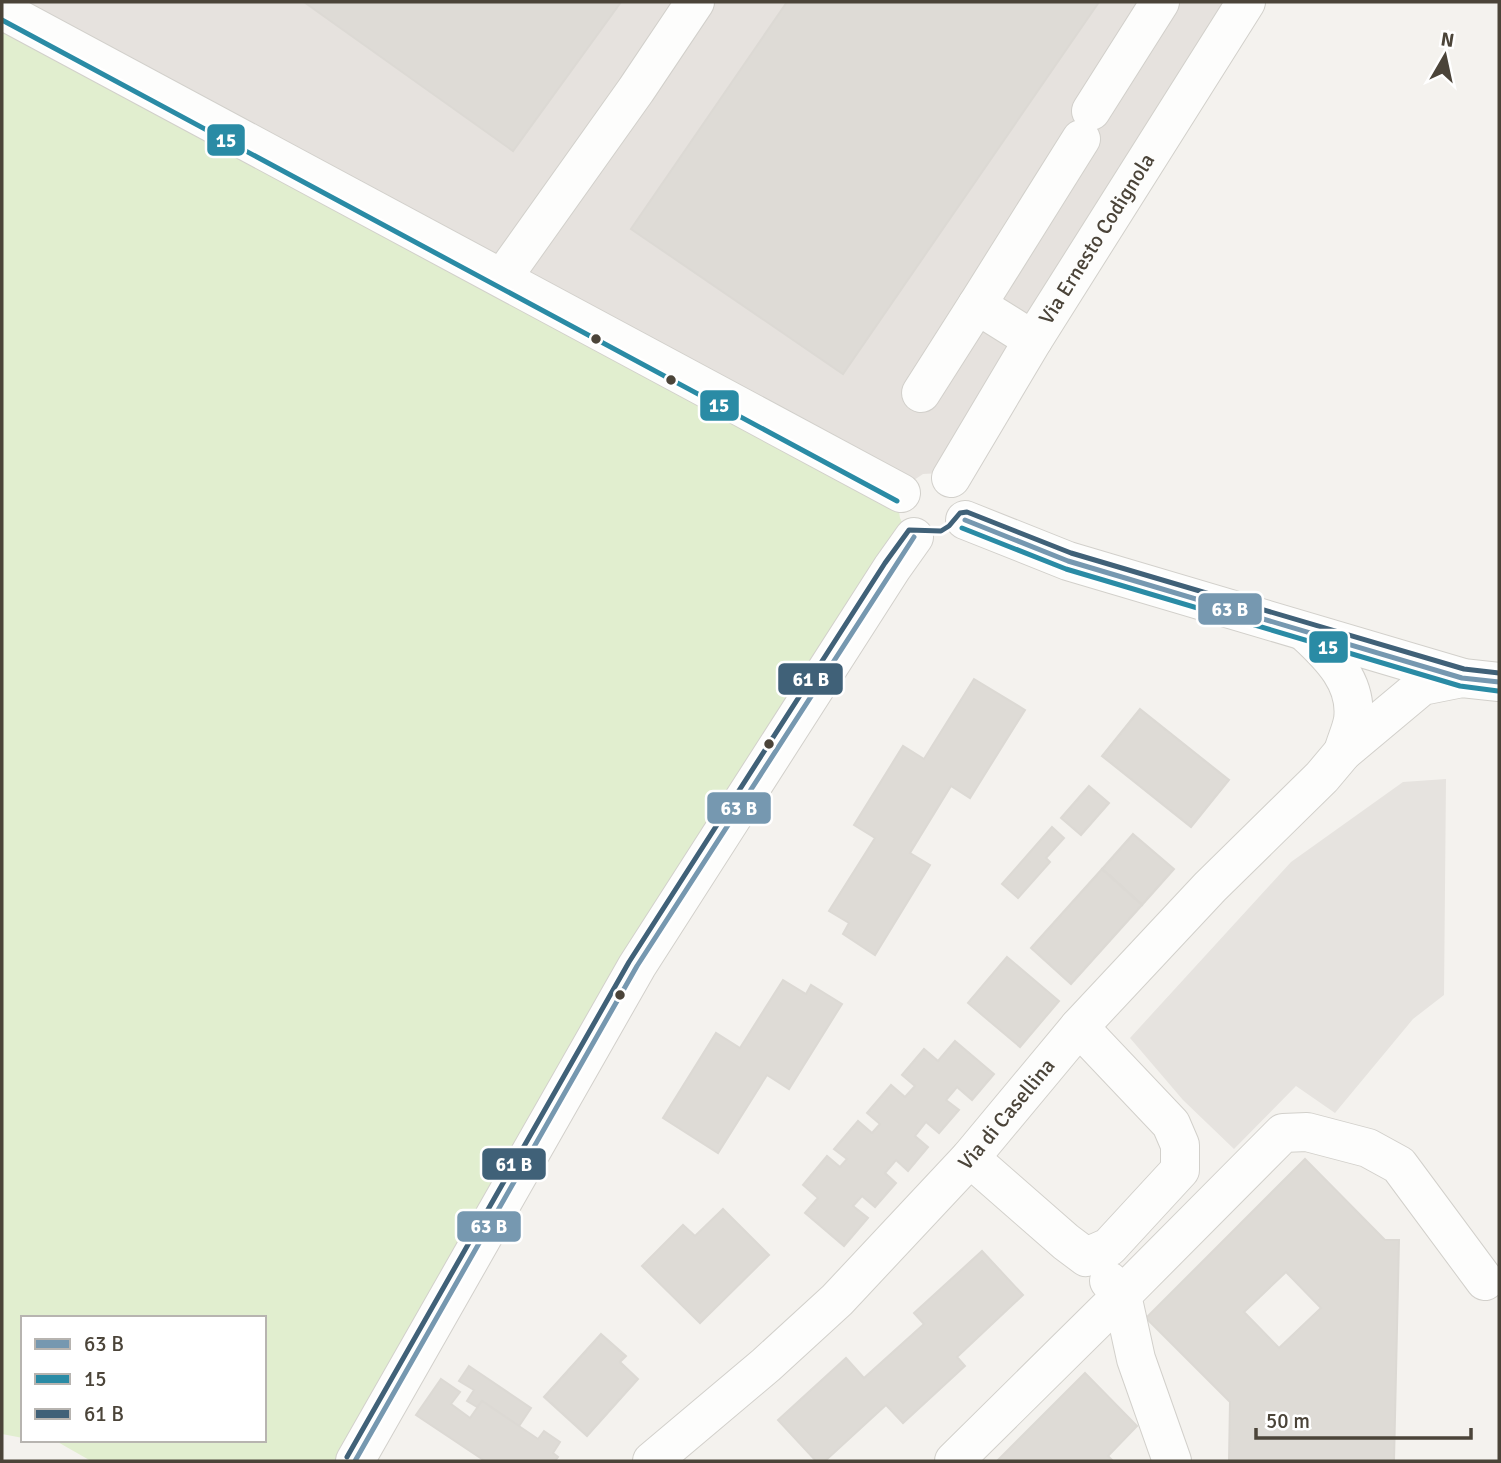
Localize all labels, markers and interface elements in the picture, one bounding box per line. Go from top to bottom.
north arrow [1410,21,1480,91]
text: N [1439,27,1456,53]
line badge: 15 [206,123,246,157]
text: 15 [216,129,236,153]
street label: Via Ernesto Codignola [1033,149,1160,329]
unlabelled marker [589,332,603,346]
unlabelled marker [664,373,678,387]
line badge: 15 [699,389,740,422]
text: 15 [709,394,729,418]
line badge: 63 B [1197,592,1263,626]
text: 63 B [1212,598,1249,622]
line badge: 15 [1308,630,1349,664]
text: 15 [1318,636,1338,660]
line badge: 61 B [777,662,844,696]
text: 61 B [793,668,830,692]
unlabelled marker [762,737,776,751]
line badge: 63 B [706,791,772,825]
text: 63 B [721,797,758,821]
unlabelled marker [613,988,627,1002]
street label: Via di Casellina [953,1053,1060,1175]
line badge: 61 B [481,1147,547,1181]
text: 61 B [496,1153,533,1177]
line badge: 63 B [456,1210,522,1243]
text: 63 B [471,1215,508,1239]
legend [21,1316,266,1442]
text: 63 B [84,1331,124,1357]
text: 15 [84,1366,107,1392]
scale bar [1256,1396,1471,1440]
text: 61 B [84,1401,124,1427]
text: 50 m [1266,1408,1310,1434]

